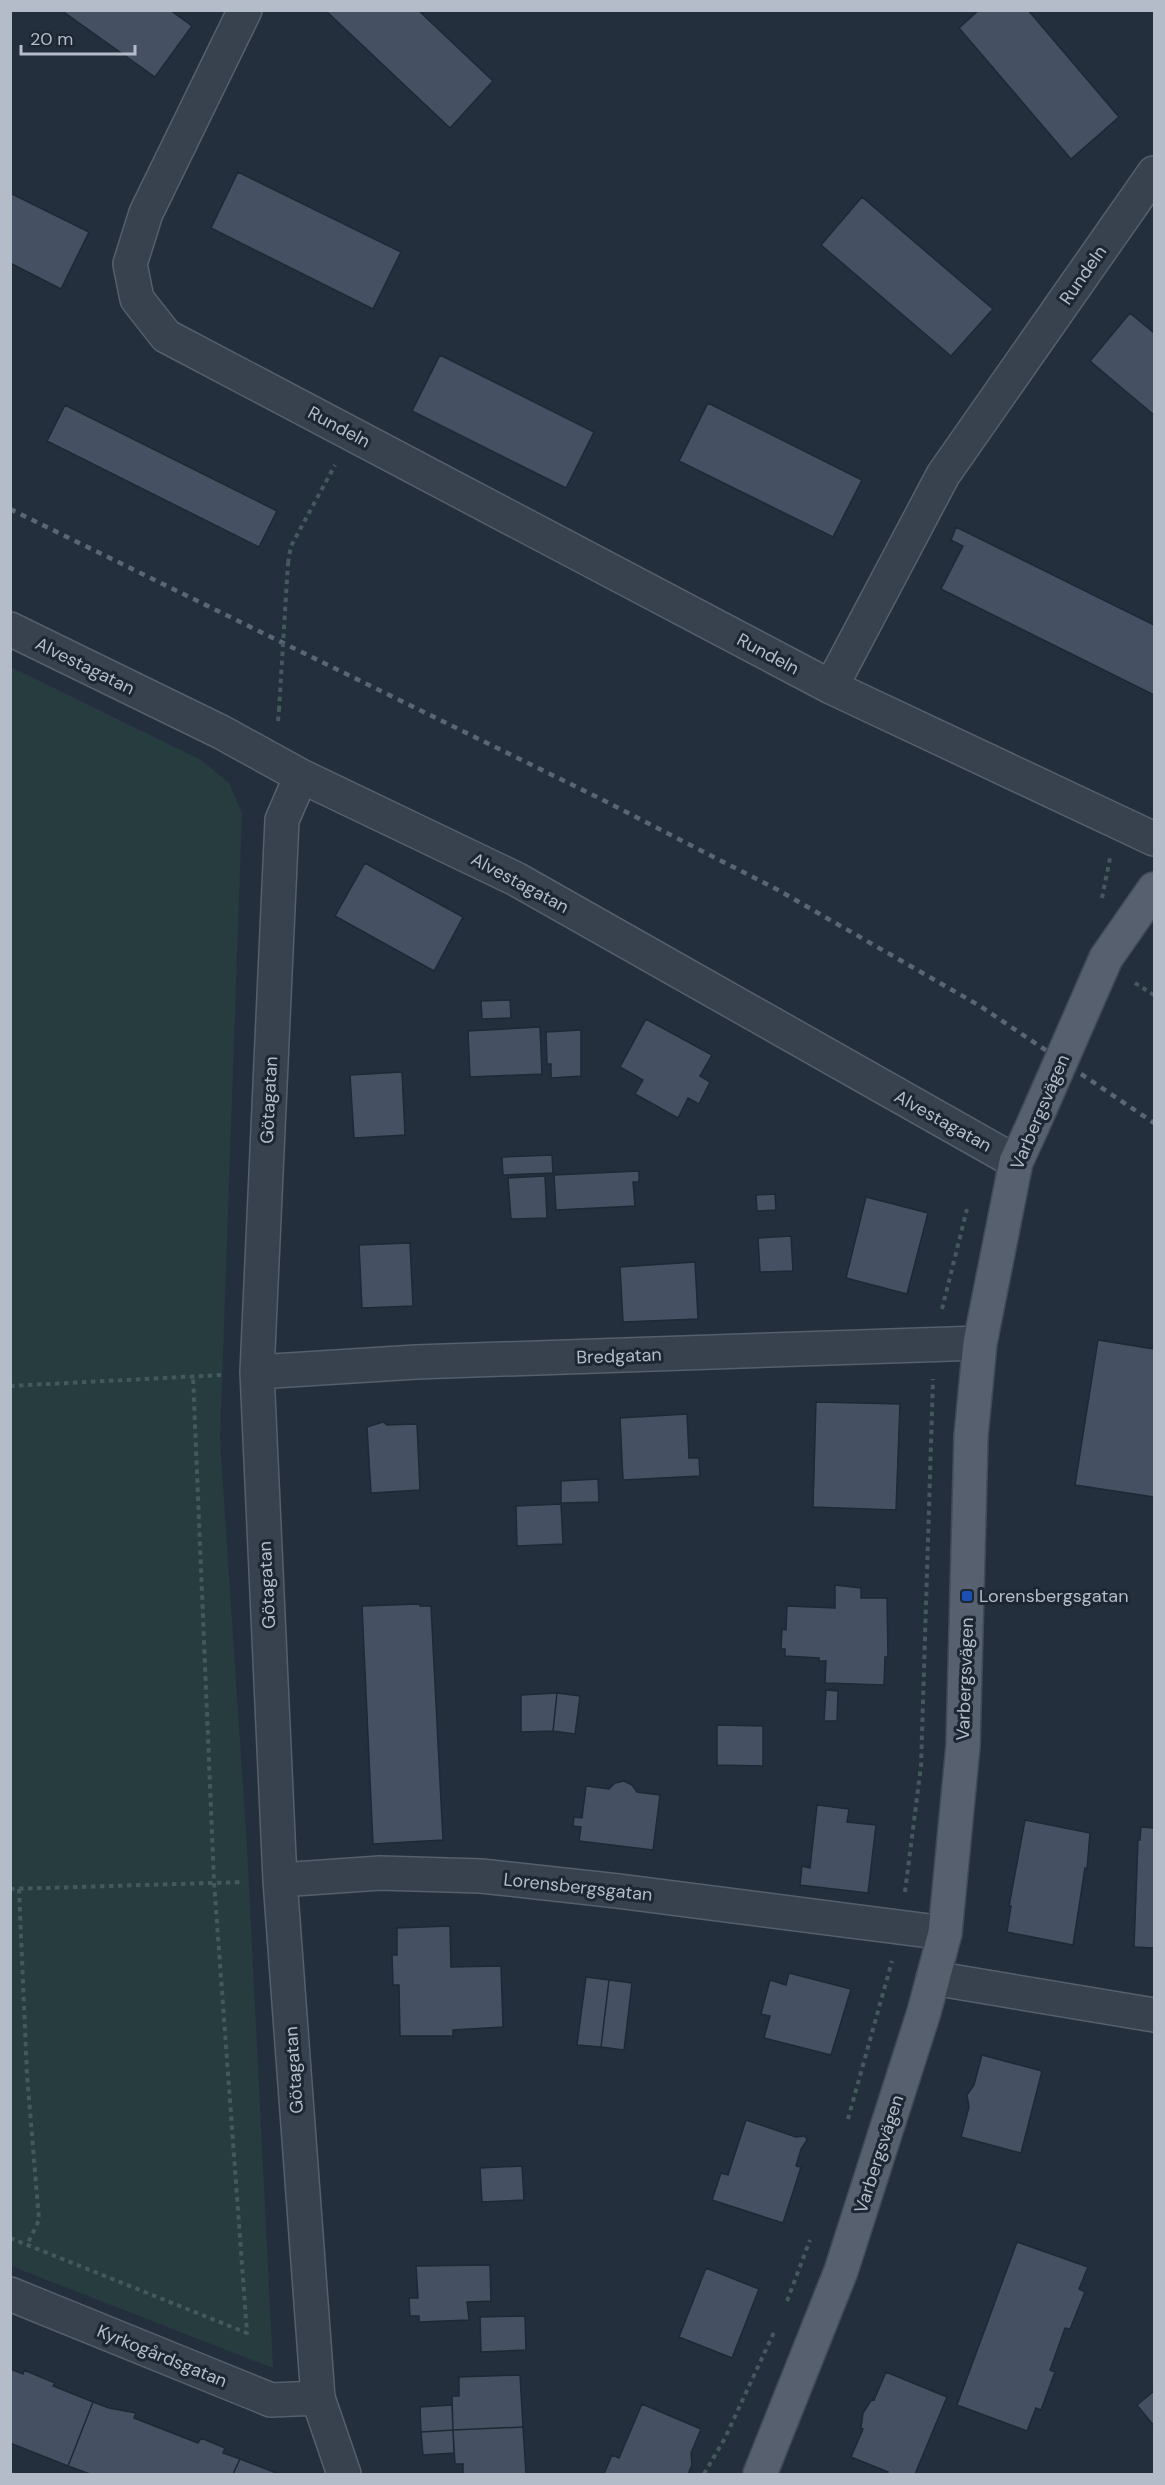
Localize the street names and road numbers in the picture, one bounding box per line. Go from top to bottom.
street label: Rundeln [1054,241,1112,309]
street label: Rundeln [304,401,374,453]
street label: Rundeln [733,628,803,680]
street label: Alvestagatan [31,632,139,700]
street label: Alvestagatan [467,847,573,919]
street label: Varbergsvägen [1005,1051,1075,1173]
street label: Götagatan [255,1056,283,1144]
street label: Alvestagatan [890,1084,996,1158]
street label: Bredgatan [576,1343,662,1369]
street label: Götagatan [253,1541,281,1629]
street label: Varbergsvägen [951,1617,979,1741]
street label: Lorensbergsgatan [502,1867,654,1907]
street label: Götagatan [279,2025,309,2115]
street label: Varbergsvägen [849,2092,909,2216]
street label: Kyrkogårdsgatan [93,2319,231,2393]

